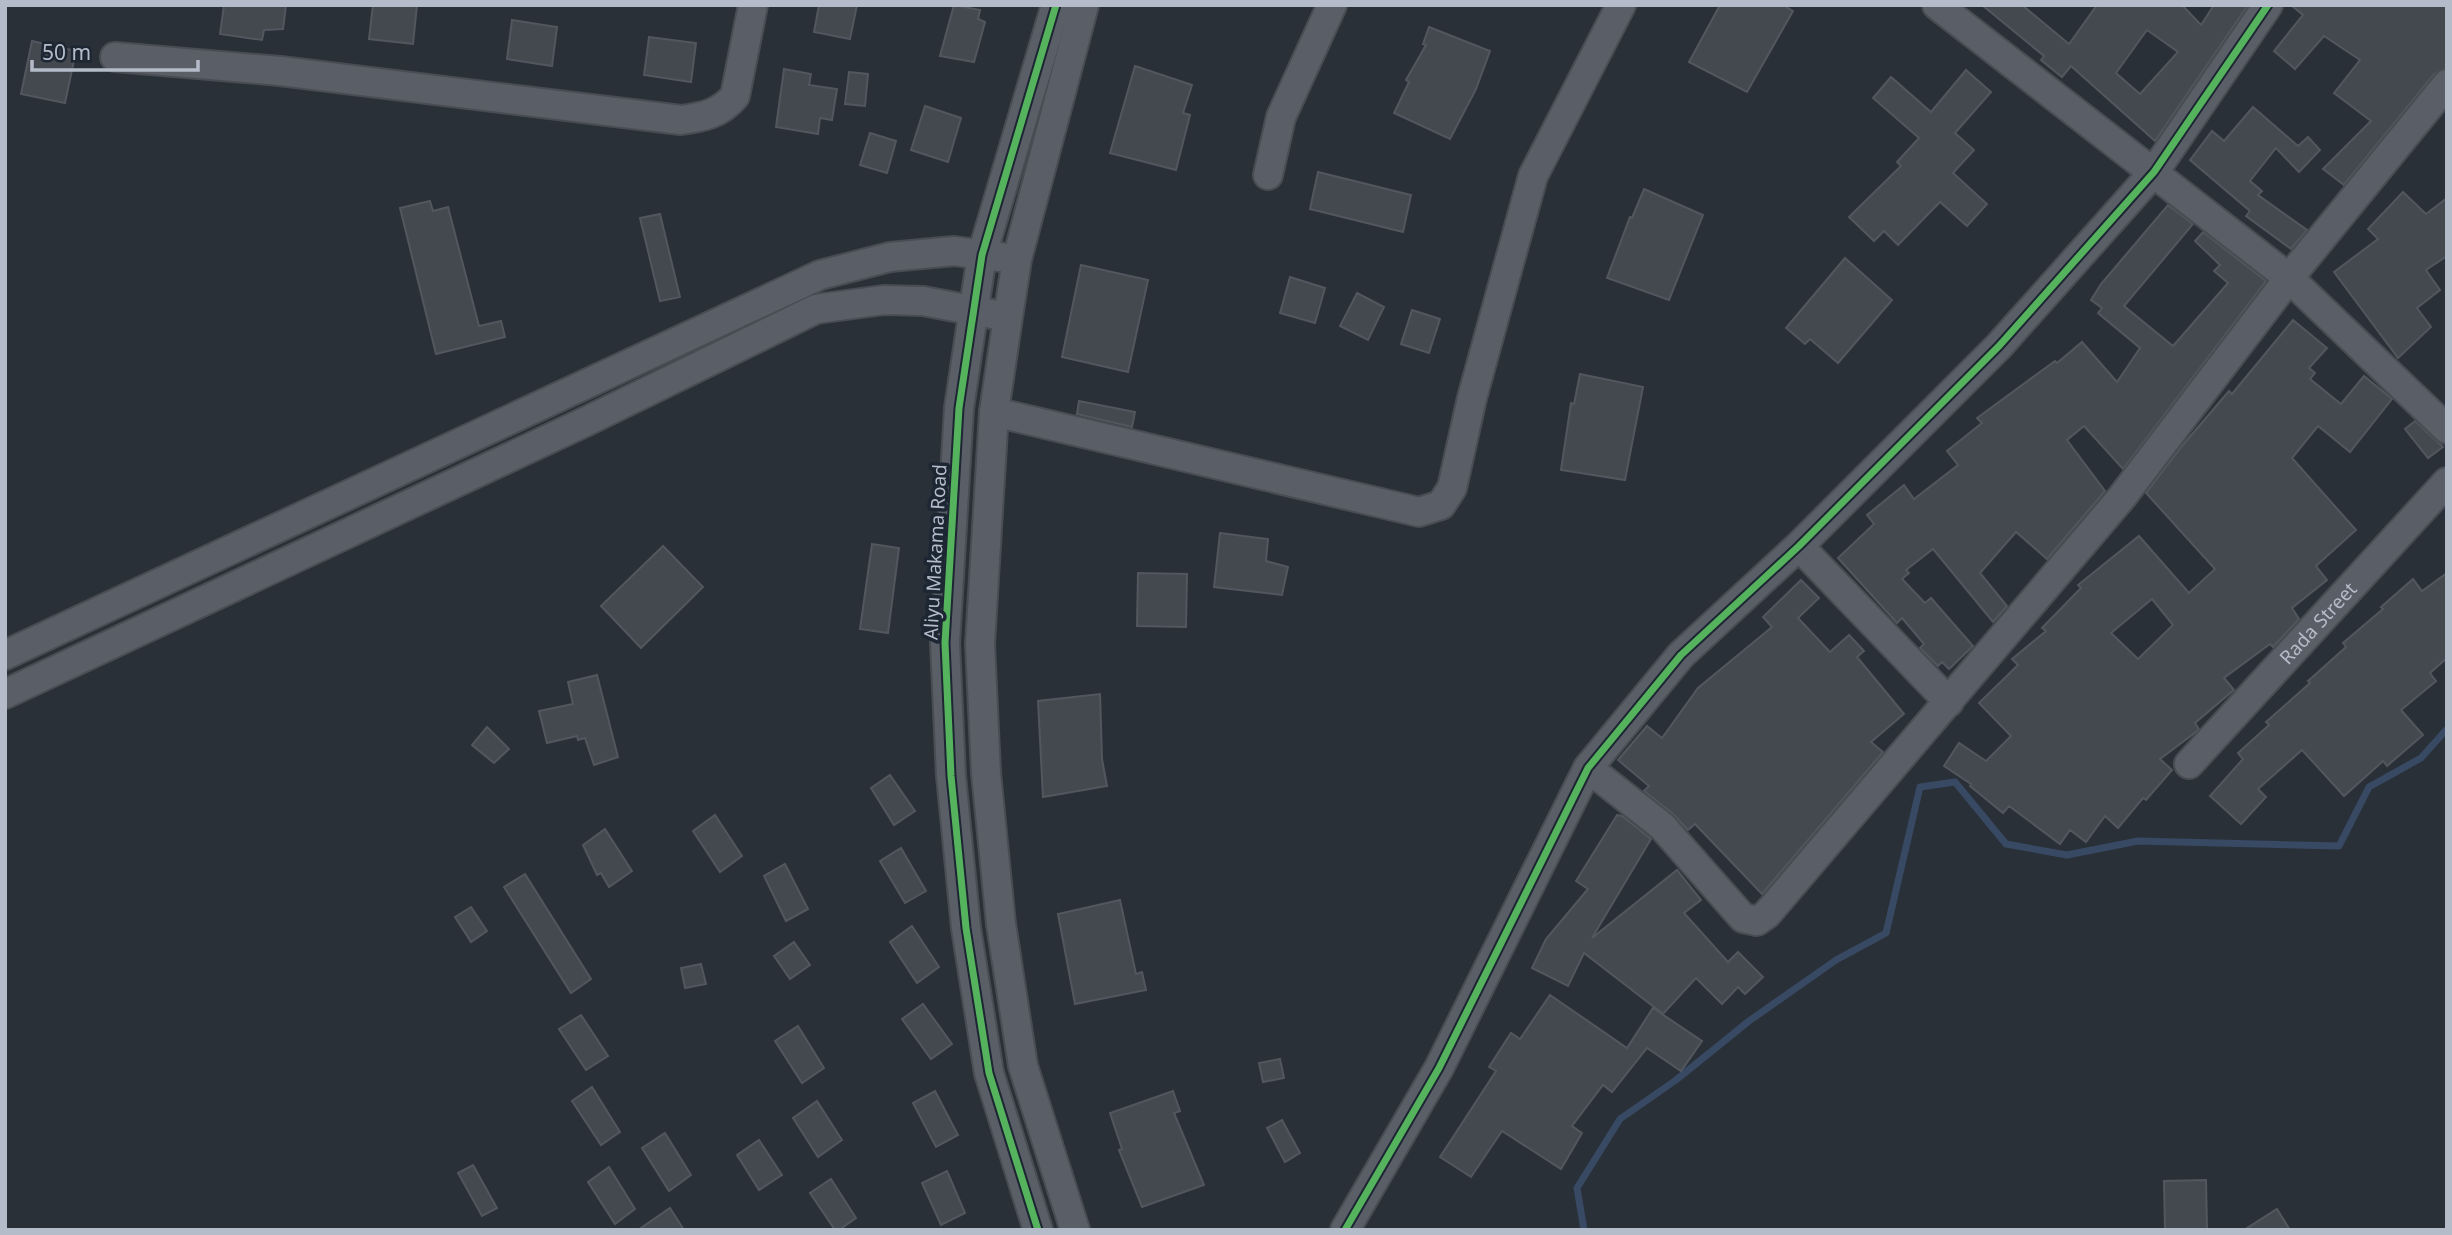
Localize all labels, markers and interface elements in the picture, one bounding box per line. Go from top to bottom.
scale bar [32,28,198,72]
text: 50 m [42,38,91,66]
street label: Aliyu Makama Road [917,463,953,641]
street label: Rada Street [2274,576,2362,670]

